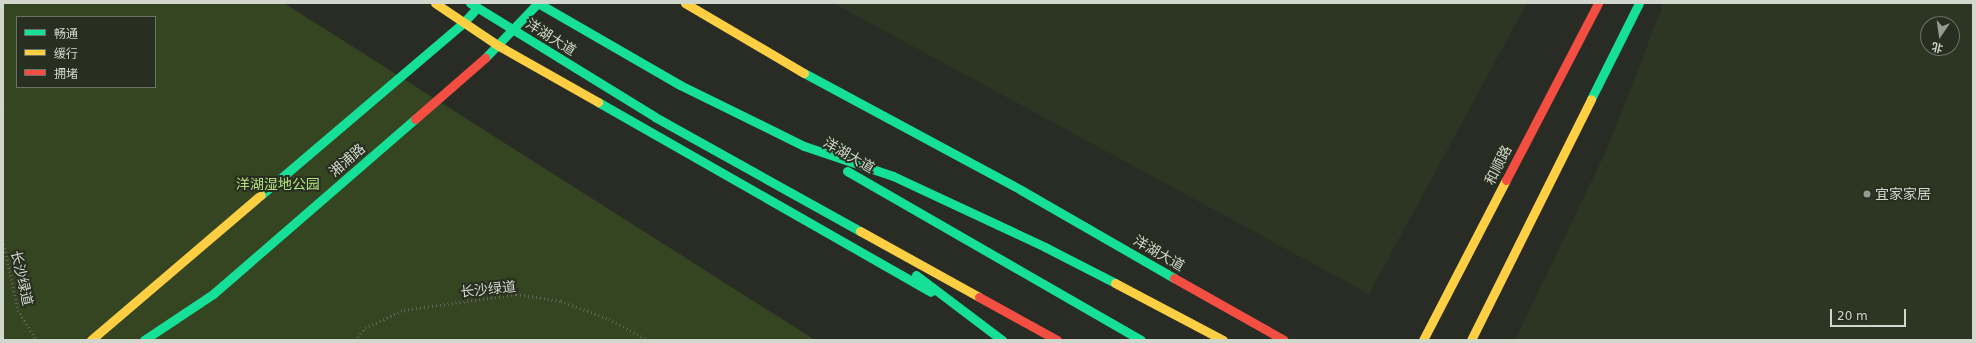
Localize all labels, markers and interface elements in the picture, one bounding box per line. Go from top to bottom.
street label: 洋湖大道 [523,15,579,59]
legend [16,16,156,88]
north arrow [1920,16,1960,56]
text: 畅通 [54,27,78,41]
text: 北 [1931,40,1944,55]
text: 缓行 [54,47,78,61]
text: 拥堵 [54,67,78,81]
street label: 洋湖大道 [821,134,877,176]
street label: 湘浦路 [326,140,368,180]
street label: 和顺路 [1481,142,1515,188]
park label: 洋湖湿地公园 [236,176,320,192]
place label: 宜家家居 [1875,186,1931,202]
marker: 宜家家居 [1862,189,1872,199]
street label: 洋湖大道 [1131,232,1187,274]
street label: 长沙绿道 [8,249,36,307]
street label: 长沙绿道 [459,278,517,300]
scale bar [1832,301,1908,327]
text: 20 m [1837,309,1868,323]

